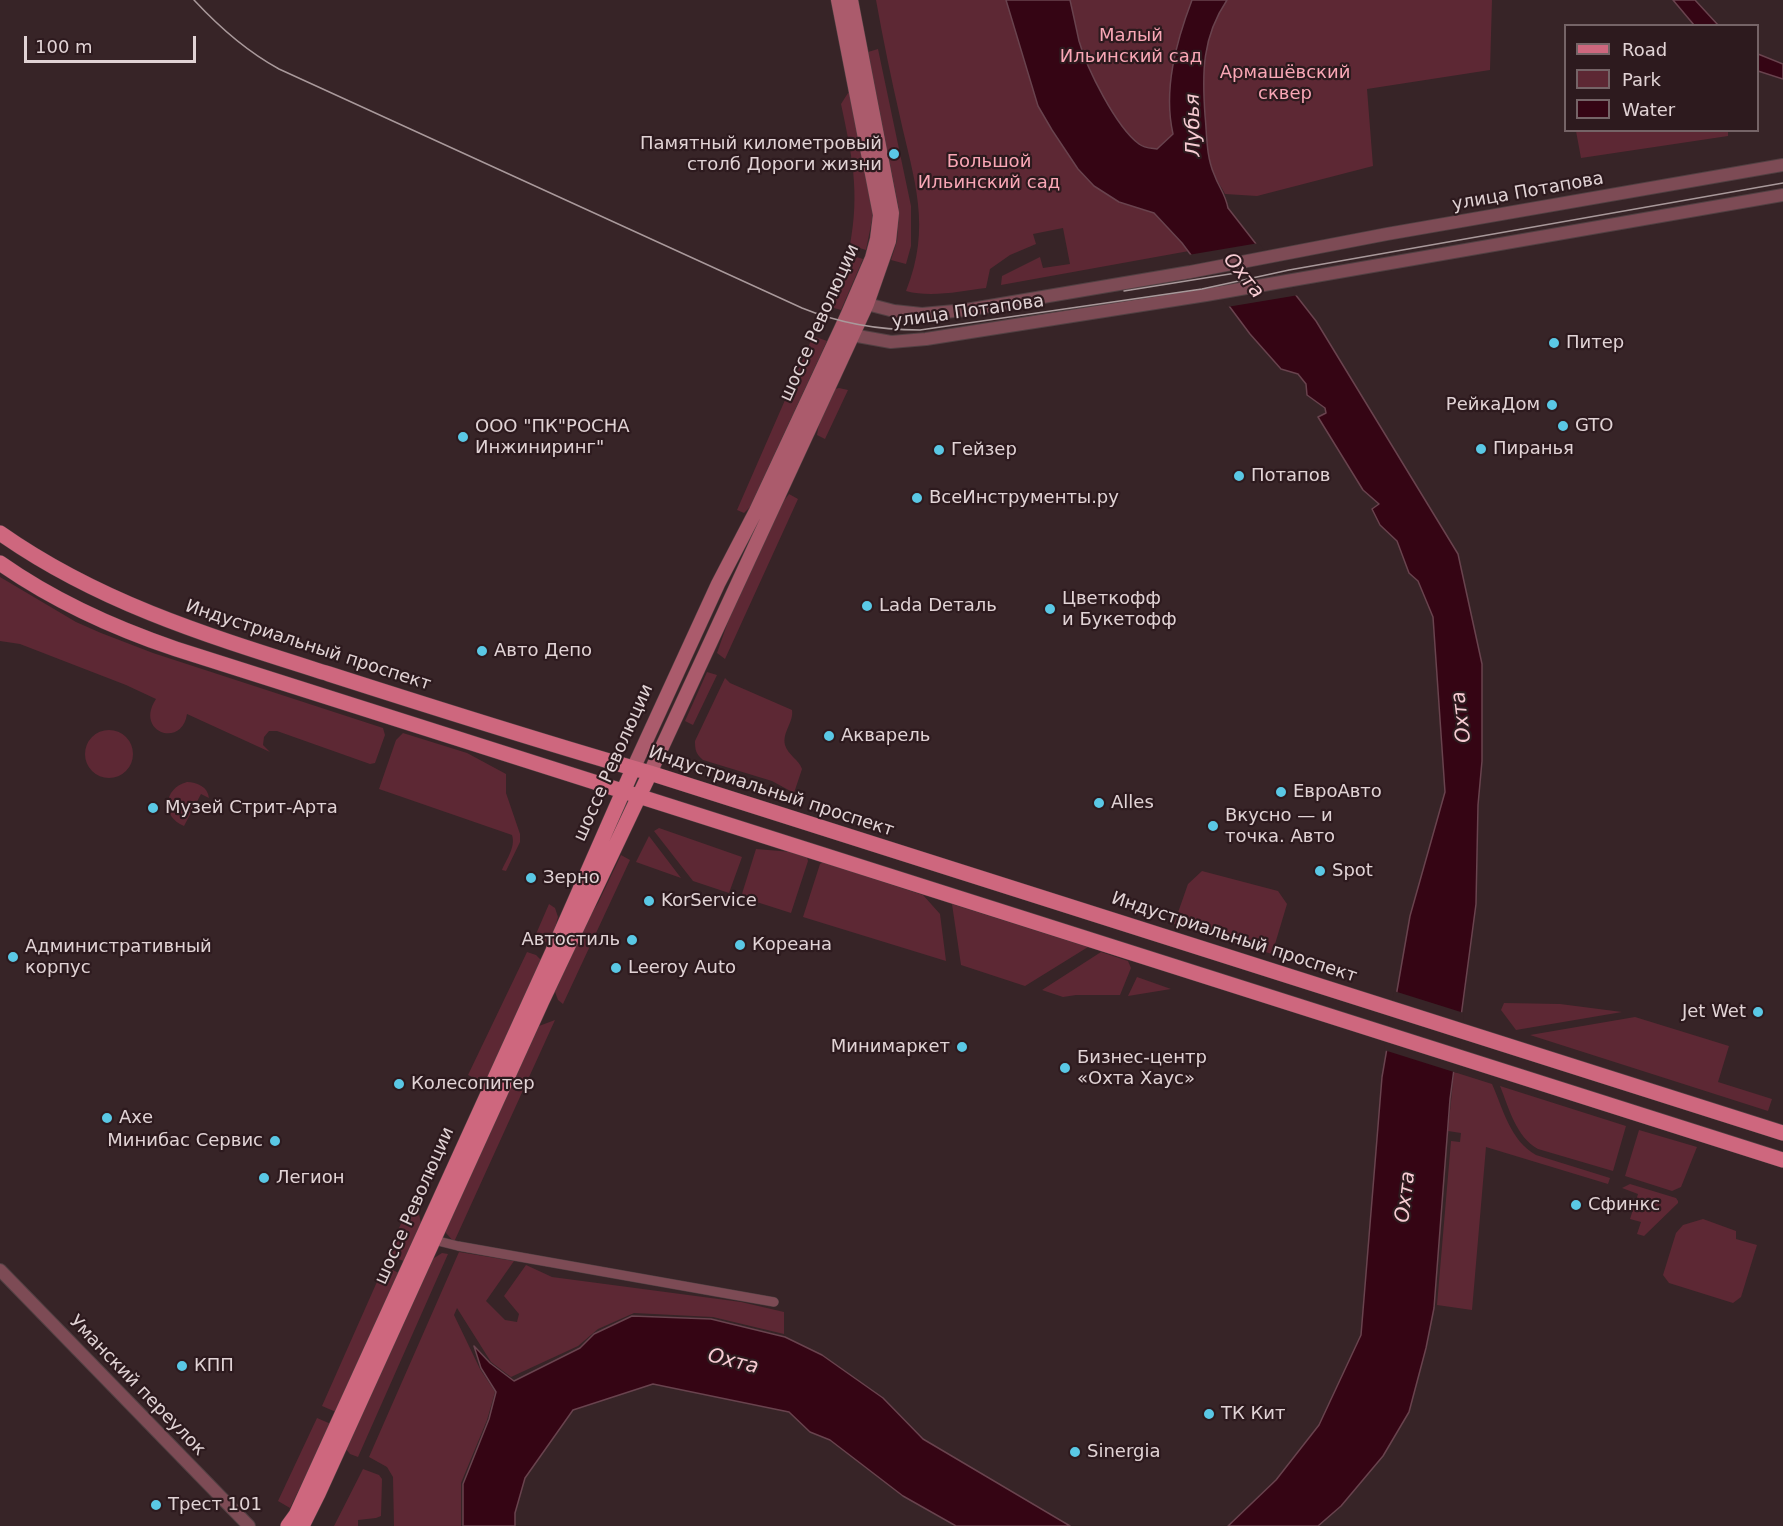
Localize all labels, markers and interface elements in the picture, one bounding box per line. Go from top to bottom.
scale bar [27,24,200,62]
legend [1564,24,1759,132]
park label: Малый Ильинский сад [1060,25,1202,68]
text: 100 m [35,36,93,57]
text: Road [1622,39,1667,60]
park label: Армашёвский сквер [1220,62,1350,104]
text: Park [1622,69,1661,90]
water label: Лубья [1181,93,1207,157]
text: Water [1622,99,1675,120]
place label: Памятный километровый столб Дороги жизни [640,133,882,176]
marker: Памятный километровый столб Дороги жизни [887,147,901,161]
park label: Большой Ильинский сад [918,151,1060,194]
street label: улица Потапова [1451,168,1605,216]
street label: шоссе Революции [776,241,864,405]
water label: Охта [1217,248,1269,304]
street label: улица Потапова [891,291,1045,333]
place label: Питер [1566,332,1624,354]
marker: Питер [1547,336,1561,350]
place label: РейкаДом [1446,394,1540,416]
marker: РейкаДом [1545,398,1559,412]
place label: GTO [1575,415,1613,437]
place label: ООО "ПК"РОСНА Инжиниринг" [475,416,630,458]
marker: GTO [1556,419,1570,433]
marker: ООО "ПК"РОСНА Инжиниринг" [456,430,470,444]
place label: Пиранья [1493,438,1574,460]
place label: Гейзер [951,439,1017,461]
marker: Пиранья [1474,442,1488,456]
marker: Гейзер [932,443,946,457]
place label: Потапов [1251,465,1330,487]
marker: Потапов [1232,469,1246,483]
place label: ВсеИнструменты.ру [929,487,1119,509]
marker: ВсеИнструменты.ру [910,491,924,505]
place label: Цветкофф и Букетофф [1062,588,1177,630]
place label: Lada Dеталь [879,595,997,617]
street label: Индустриальный проспект [183,596,433,696]
marker: Lada Dеталь [860,599,874,613]
marker: Цветкофф и Букетофф [1043,602,1057,616]
place label: Авто Депо [494,640,592,662]
marker: Авто Депо [475,644,489,658]
street label: шоссе Революции [570,681,658,845]
water label: Охта [1447,690,1477,744]
place label: Акварель [841,725,930,747]
marker: Акварель [822,729,836,743]
street label: Индустриальный проспект [646,742,896,842]
place label: ЕвроАвто [1293,781,1382,803]
marker: ЕвроАвто [1274,785,1288,799]
place label: Alles [1111,792,1154,814]
marker: Alles [1092,796,1106,810]
place label: Музей Стрит-Арта [165,797,338,819]
marker: Музей Стрит-Арта [146,801,160,815]
place label: Вкусно — и точка. Авто [1225,805,1335,848]
marker: Вкусно — и точка. Авто [1206,819,1220,833]
place label: Spot [1332,860,1373,882]
marker: Spot [1313,864,1327,878]
place label: Зерно [543,867,600,889]
marker: Зерно [524,871,538,885]
street label: Индустриальный проспект [1109,888,1359,988]
place label: KorService [661,890,757,912]
marker: KorService [642,894,656,908]
place label: Автостиль [521,929,620,951]
marker: Автостиль [625,933,639,947]
place label: Кореана [752,934,832,956]
place label: Административный корпус [25,936,212,978]
marker: Кореана [733,938,747,952]
marker: Административный корпус [6,950,20,964]
place label: Leeroy Auto [628,957,736,979]
marker: Leeroy Auto [609,961,623,975]
place label: Jet Wet [1682,1001,1746,1023]
marker: Jet Wet [1751,1005,1765,1019]
place label: Минимаркет [831,1036,950,1058]
marker: Минимаркет [955,1040,969,1054]
place label: Бизнес-центр «Охта Хаус» [1077,1047,1207,1090]
marker: Бизнес-центр «Охта Хаус» [1058,1061,1072,1075]
place label: Колесопитер [411,1073,535,1095]
marker: Колесопитер [392,1077,406,1091]
place label: Ахе [119,1107,153,1129]
marker: Ахе [100,1111,114,1125]
street label: шоссе Революции [371,1124,459,1288]
place label: Минибас Сервис [107,1130,263,1152]
marker: Минибас Сервис [268,1134,282,1148]
place label: Легион [276,1167,345,1189]
water label: Охта [1391,1170,1421,1224]
marker: Легион [257,1171,271,1185]
place label: Сфинкс [1588,1194,1660,1216]
marker: Сфинкс [1569,1198,1583,1212]
street label: Уманский переулок [64,1311,210,1461]
water label: Охта [705,1344,761,1380]
place label: КПП [194,1355,234,1377]
marker: КПП [175,1359,189,1373]
place label: ТК Кит [1221,1403,1285,1425]
marker: ТК Кит [1202,1407,1216,1421]
place label: Sinergia [1087,1441,1160,1463]
marker: Sinergia [1068,1445,1082,1459]
place label: Трест 101 [168,1494,262,1516]
marker: Трест 101 [149,1498,163,1512]

